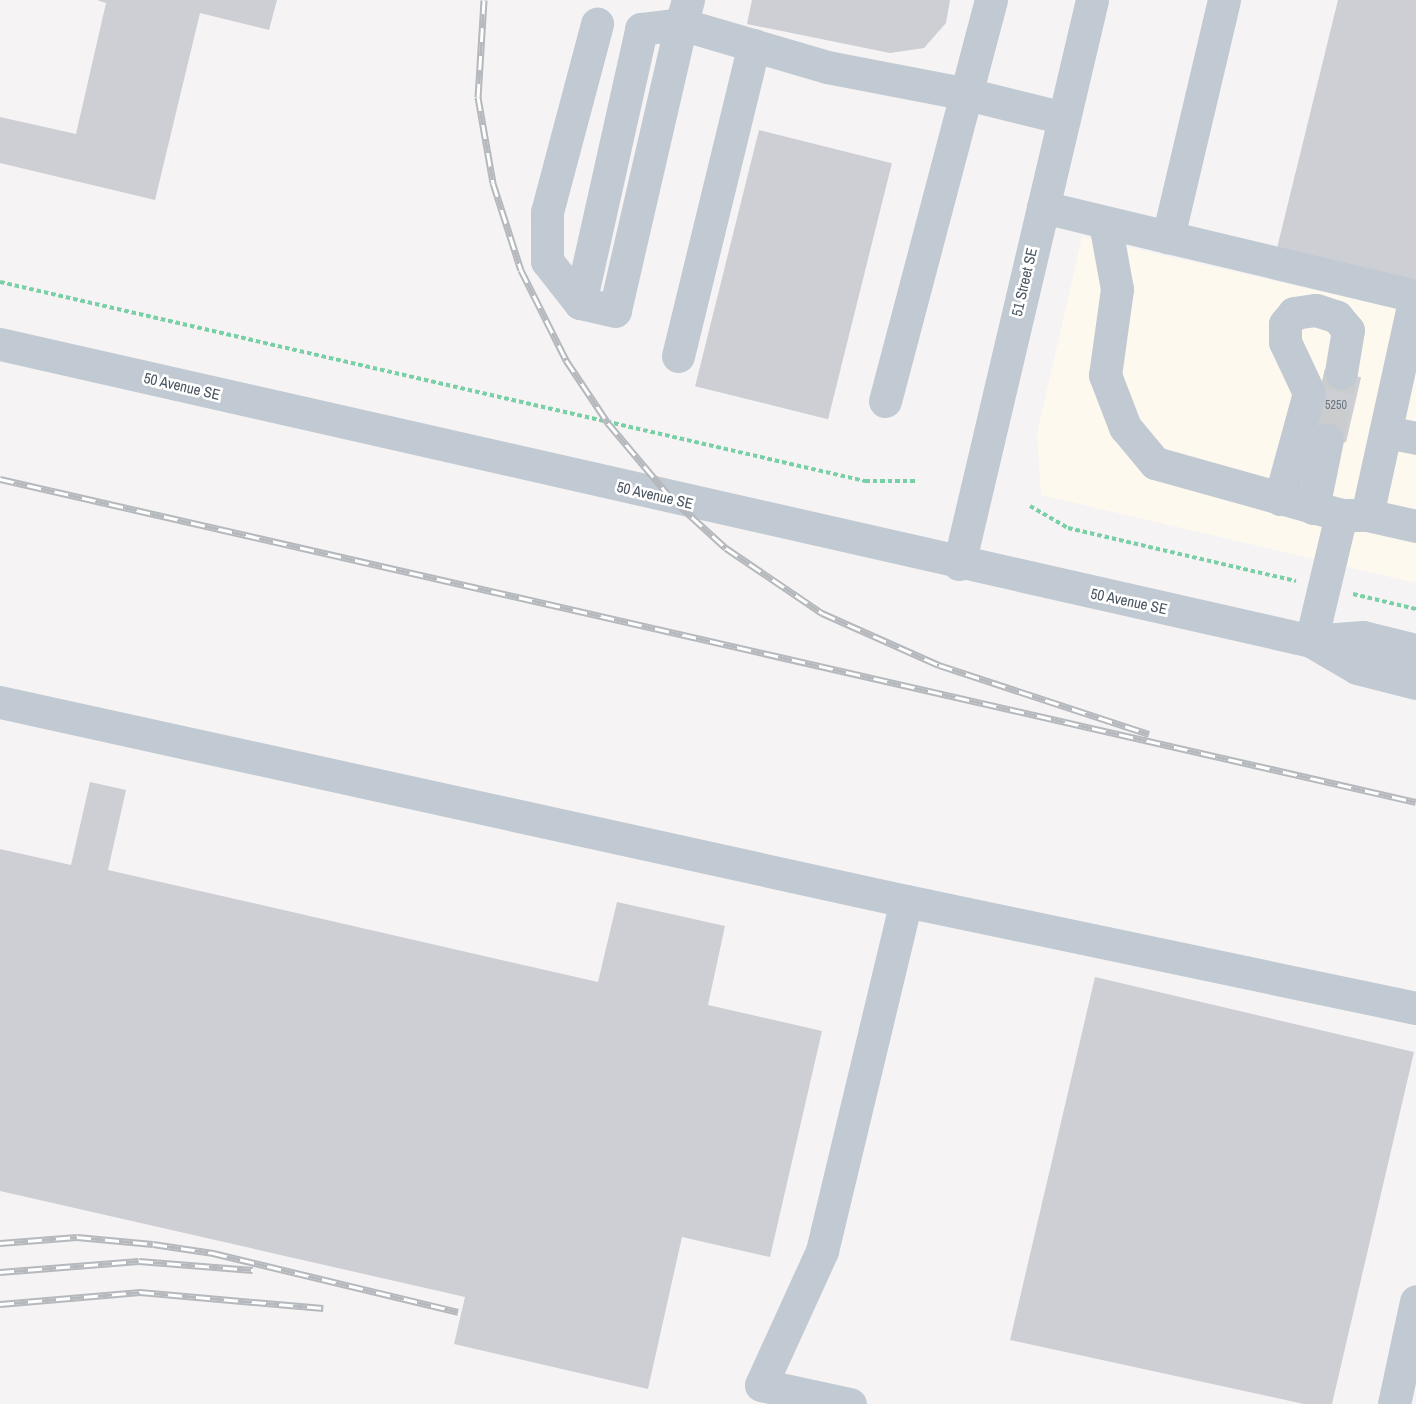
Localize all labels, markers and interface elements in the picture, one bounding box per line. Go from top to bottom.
street label: 51 Street SE [1007,246,1041,318]
street label: 50 Avenue SE [142,368,222,404]
house number: 5250 [1325,399,1347,413]
street label: 50 Avenue SE [615,477,695,513]
street label: 50 Avenue SE [1089,584,1169,618]

